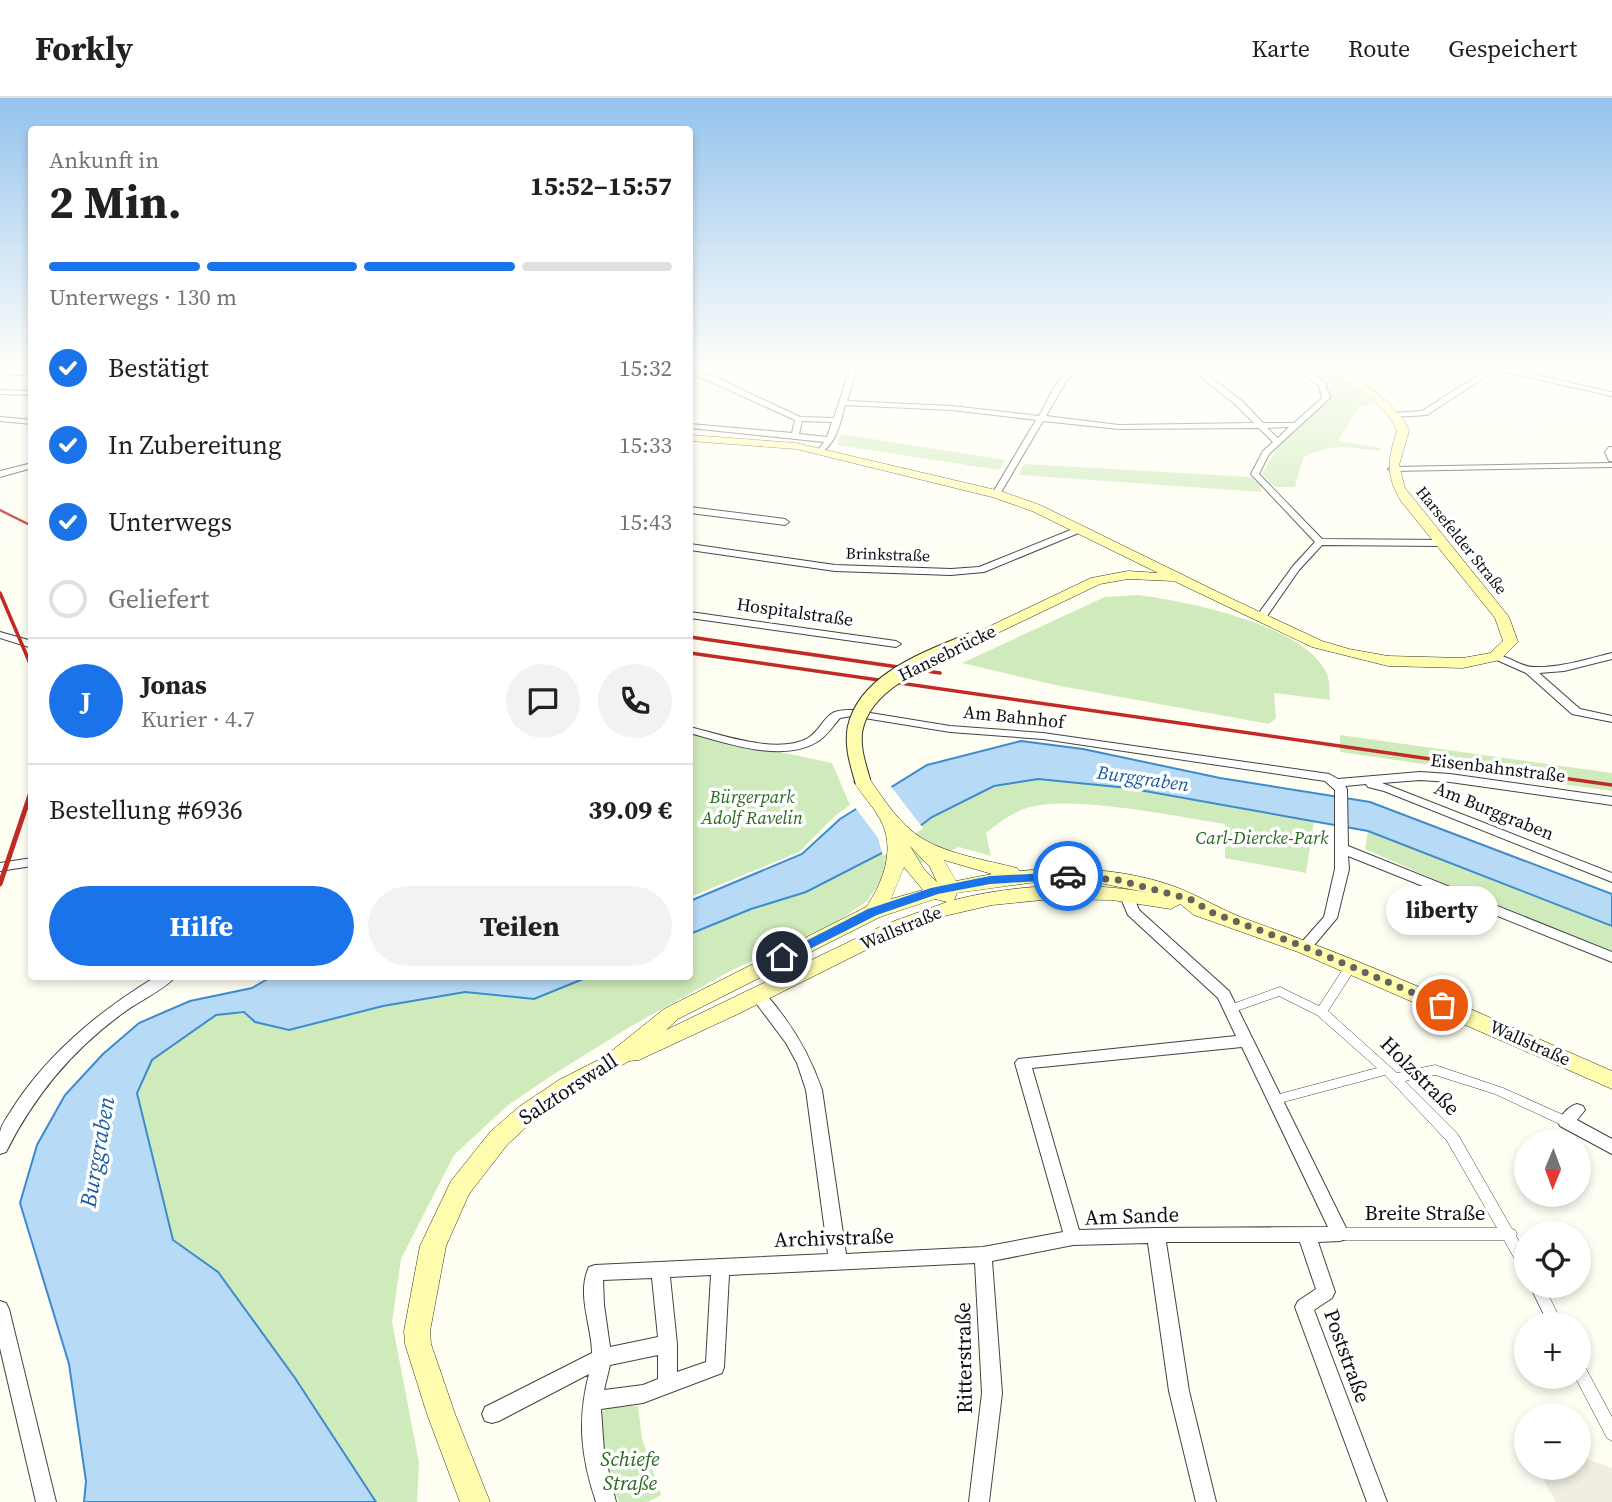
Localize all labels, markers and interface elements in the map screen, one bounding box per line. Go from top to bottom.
text: Forkly [35,26,133,71]
text: Karte [1251,32,1310,65]
text: Route [1348,32,1410,65]
text: Gespeichert [1448,32,1577,65]
text: Ankunft in [49,144,159,176]
text: 15:52–15:57 [530,168,672,204]
text: 2 Min. [49,170,182,233]
text: Unterwegs · 130 m [49,281,237,313]
icon: check [49,349,87,387]
text: Bestätigt [108,350,209,386]
text: 15:32 [619,352,672,384]
icon: check [49,426,87,464]
text: In Zubereitung [108,427,282,463]
text: 15:33 [619,429,672,461]
street label: Harsefelder Straße [1411,481,1513,599]
icon: check [49,503,87,541]
text: Unterwegs [108,504,232,540]
text: 15:43 [619,506,672,538]
street label: Brinkstraße [845,542,931,566]
text: Geliefert [108,581,209,617]
street label: Hospitalstraße [735,591,855,632]
street label: Hansebrücke [894,618,1000,687]
button: chat [506,664,580,738]
button: phone [598,664,672,738]
text: Jonas [141,667,207,703]
text: J [81,683,91,719]
street label: Am Bahnhof [962,699,1068,734]
text: Kurier · 4.7 [141,703,255,735]
street label: Eisenbahnstraße [1429,747,1567,788]
water label: Burggraben [1094,759,1191,797]
street label: Am Burggraben [1431,775,1558,846]
park label: Bürgerpark Adolf Ravelin [700,784,803,830]
text: Bestellung #6936 [49,792,243,828]
text: 39.09 € [588,792,672,828]
park label: Carl-Diercke-Park [1196,825,1329,850]
courier [1033,841,1103,911]
icon: car [1049,857,1087,895]
button: Hilfe [49,886,354,966]
button: Teilen [368,886,672,966]
callout: liberty [1386,886,1498,935]
text: liberty [1406,894,1478,926]
street label: Wallstraße [856,899,945,956]
pin [752,927,812,987]
icon: home [763,938,801,976]
pin [1412,975,1472,1035]
icon: bag [1423,986,1461,1024]
street label: Wallstraße [1486,1014,1575,1071]
street label: Holzstraße [1374,1029,1467,1122]
street label: Salztorswall [513,1046,623,1131]
water label: Burggraben [71,1094,122,1211]
north arrow [1514,1130,1591,1208]
map controls [1514,1130,1591,1480]
street label: Breite Straße [1364,1198,1486,1227]
street label: Am Sande [1084,1199,1180,1232]
street label: Archivstraße [774,1221,894,1254]
button: locate [1514,1221,1591,1298]
street label: Ritterstraße [948,1302,979,1414]
street label: Poststraße [1317,1305,1378,1407]
button: + [1514,1312,1591,1389]
button: − [1514,1403,1591,1480]
park label: Schiefe Straße [600,1444,660,1497]

